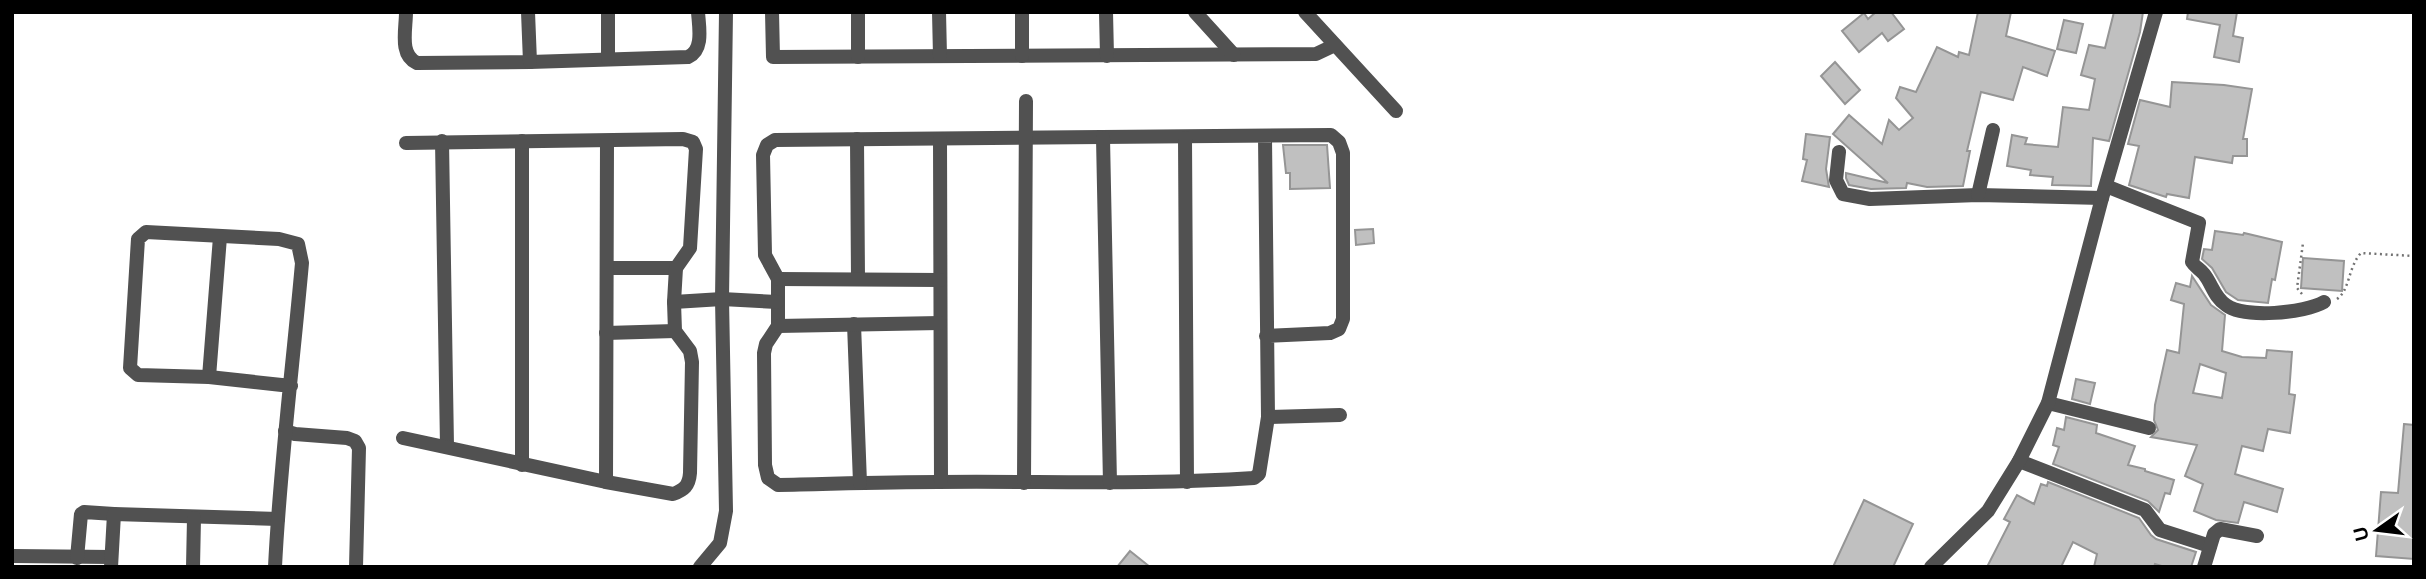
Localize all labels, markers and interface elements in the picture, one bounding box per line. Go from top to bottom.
north arrow [2342,495,2412,565]
text: U [2349,525,2373,543]

